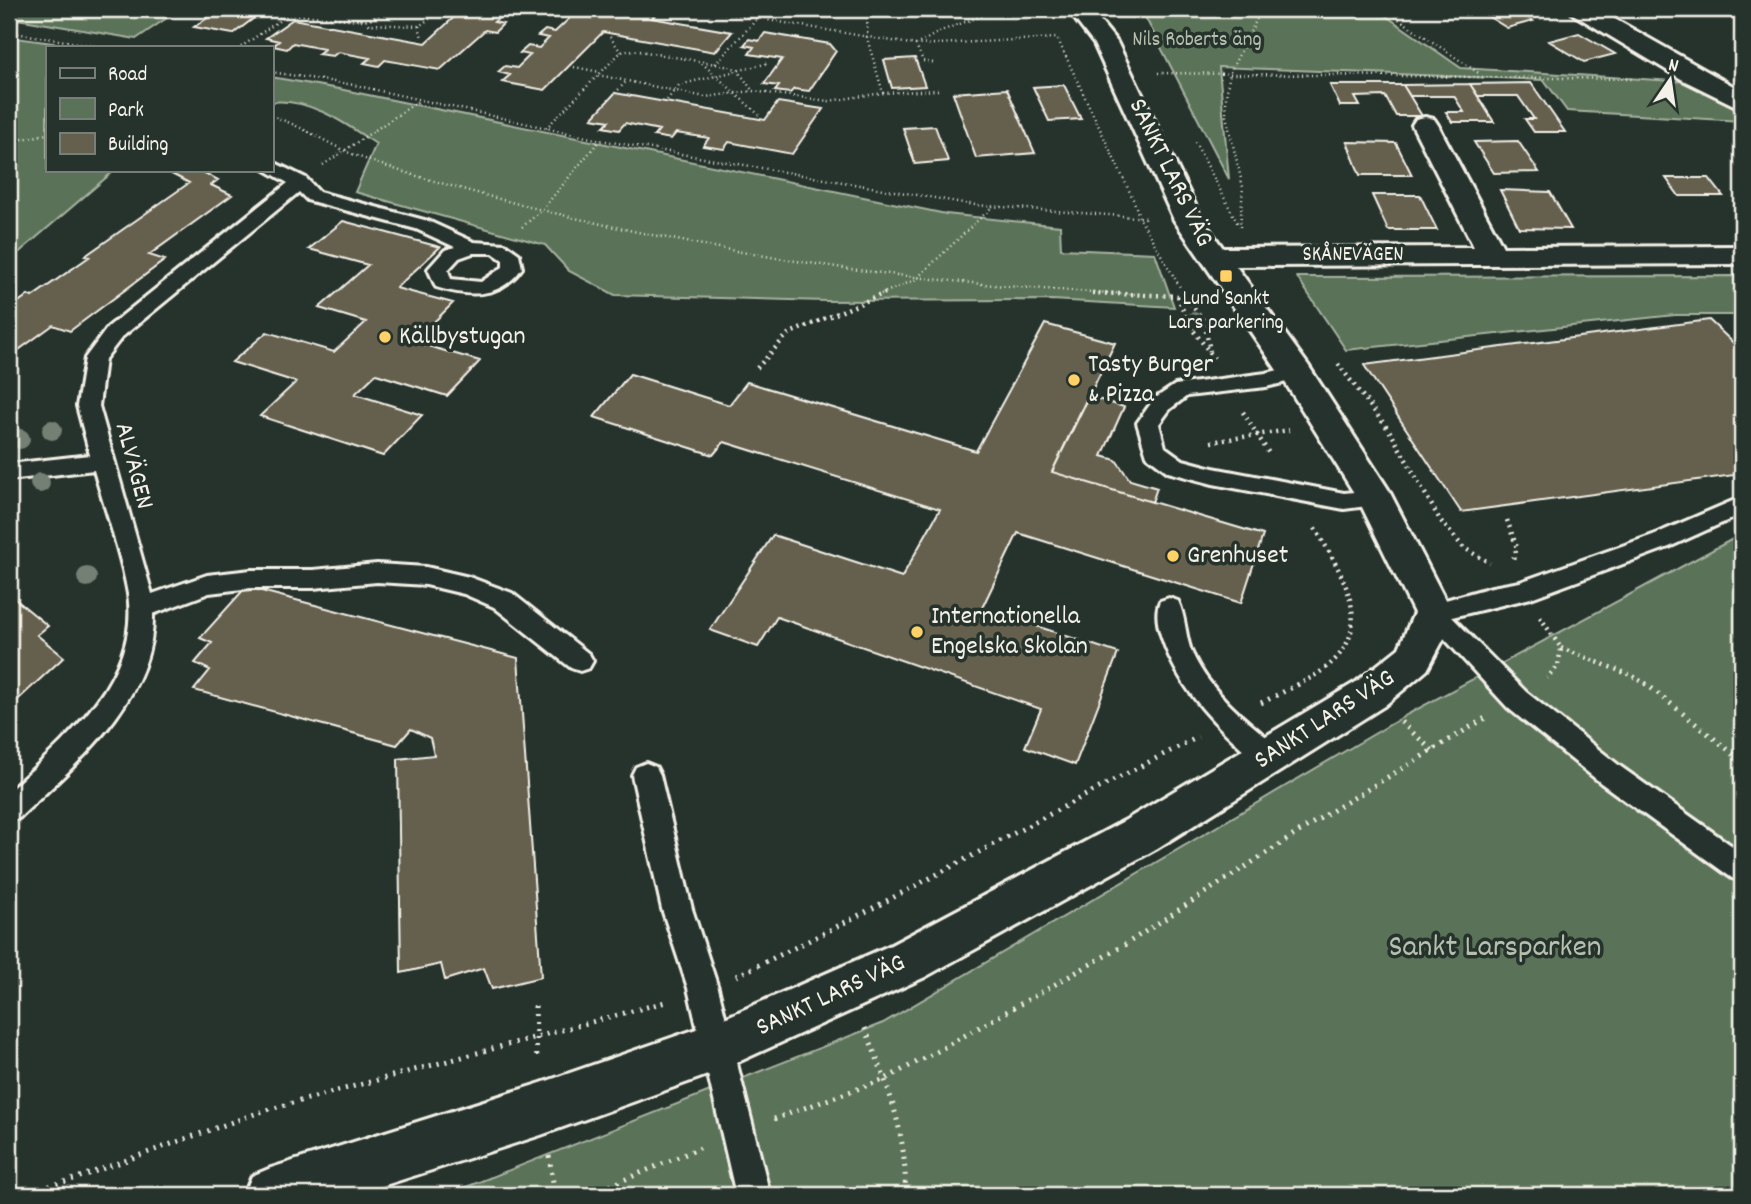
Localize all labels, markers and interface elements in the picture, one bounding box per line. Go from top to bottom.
park label: Nils Roberts äng [1132,26,1262,56]
legend [46,46,273,172]
north arrow [1636,46,1706,116]
text: N [1665,53,1681,81]
text: Road [108,61,147,91]
street label: SANKT LARS VÄG [1118,93,1222,253]
text: Park [108,97,144,127]
text: Building [108,131,168,161]
street label: SKÅNEVÄGEN [1302,241,1404,271]
marker: Lund Sankt Lars parkering [1218,268,1234,284]
place label: Lund Sankt Lars parkering [1168,285,1284,339]
place label: Källbystugan [399,319,526,356]
marker: Källbystugan [377,329,393,345]
place label: Tasty Burger & Pizza [1088,347,1214,414]
marker: Tasty Burger & Pizza [1066,372,1082,388]
street label: ALVÄGEN [104,418,162,514]
place label: Grenhuset [1187,538,1289,575]
marker: Grenhuset [1165,548,1181,564]
place label: Internationella Engelska Skolan [931,599,1088,666]
marker: Internationella Engelska Skolan [909,624,925,640]
street label: SANKT LARS VÄG [1247,661,1403,779]
park label: Sankt Larsparken [1388,926,1602,972]
street label: SANKT LARS VÄG [750,945,912,1047]

